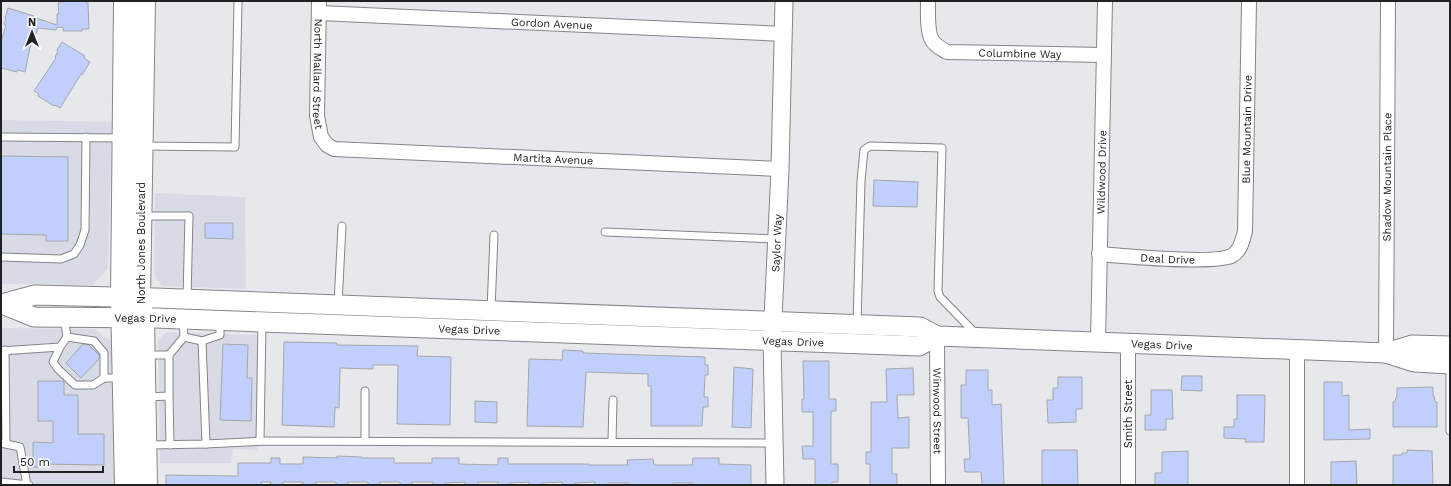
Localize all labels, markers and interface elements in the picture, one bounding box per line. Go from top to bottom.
north arrow [12,12,52,52]
street label: Gordon Avenue [511,15,593,32]
text: N [28,16,36,29]
street label: North Mallard Street [310,19,326,131]
street label: Columbine Way [978,46,1062,61]
street label: Blue Mountain Drive [1239,75,1254,184]
street label: Shadow Mountain Place [1380,113,1394,241]
street label: Wildwood Drive [1094,130,1109,214]
street label: Martita Avenue [513,151,594,167]
street label: North Jones Boulevard [135,182,148,304]
street label: Saylor Way [769,214,784,272]
street label: Deal Drive [1140,251,1195,266]
street label: Vegas Drive [114,311,177,325]
street label: Vegas Drive [438,322,501,337]
street label: Vegas Drive [762,334,824,349]
street label: Vegas Drive [1131,337,1193,352]
street label: Winwood Street [931,368,944,455]
street label: Smith Street [1122,379,1135,448]
scale bar [14,448,103,474]
text: 50 m [20,455,50,469]

